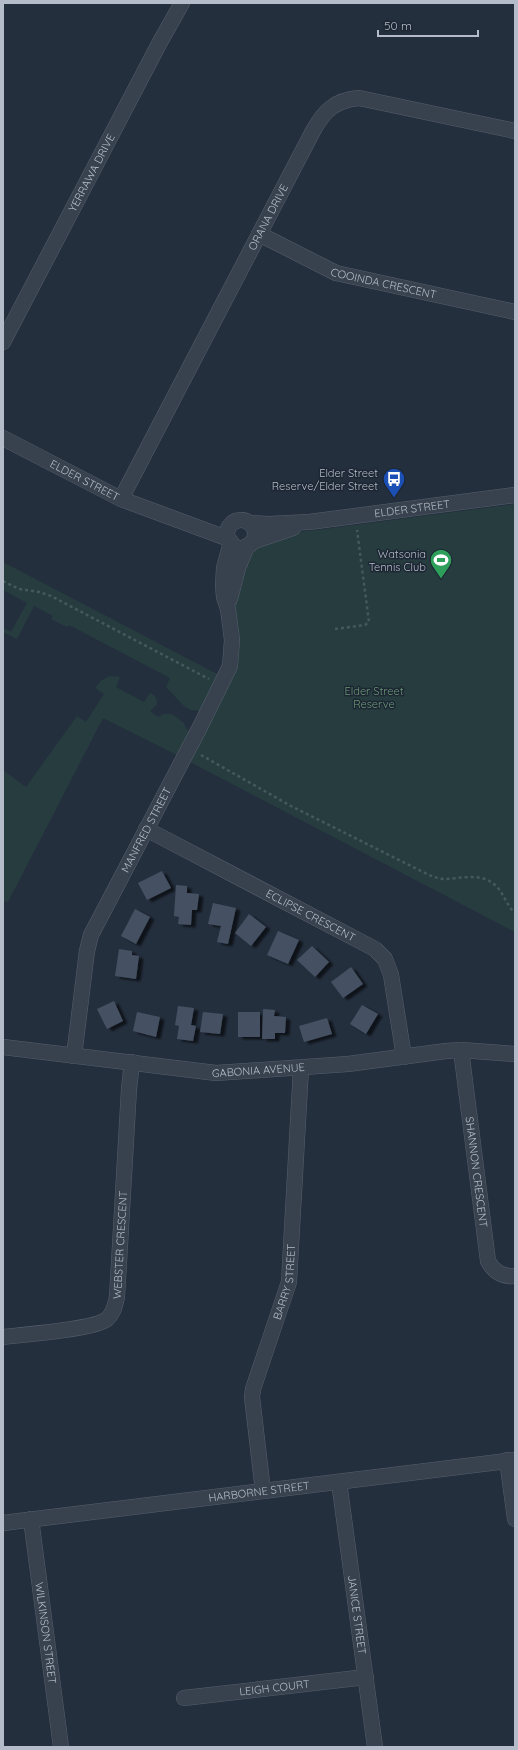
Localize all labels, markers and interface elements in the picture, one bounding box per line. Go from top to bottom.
scale bar [378,12,478,38]
text: 50 m [384,18,412,33]
street label: YERRAWA DRIVE [65,131,118,214]
street label: ORANA DRIVE [245,182,291,253]
street label: COOINDA CRESCENT [328,264,438,302]
street label: ELDER STREET [48,457,122,504]
place label: Elder Street Reserve/Elder Street [272,466,378,493]
bus stop icon: Elder Street Reserve/Elder Street [381,466,407,499]
street label: ELDER STREET [373,497,451,520]
place label: Watsonia Tennis Club [369,547,426,574]
sports icon: Watsonia Tennis Club [428,547,454,580]
park label: Elder Street Reserve [345,684,404,711]
street label: MANFRED STREET [118,784,174,875]
street label: ECLIPSE CRESCENT [264,886,358,945]
street label: GABONIA AVENUE [211,1060,305,1080]
street label: SHANNON CRESCENT [463,1116,491,1229]
street label: WEBSTER CRESCENT [110,1190,130,1299]
street label: BARRY STREET [270,1243,298,1321]
street label: HARBORNE STREET [208,1478,311,1505]
street label: JANICE STREET [345,1574,369,1656]
street label: WILKINSON STREET [32,1581,60,1685]
street label: LEIGH COURT [238,1677,311,1699]

